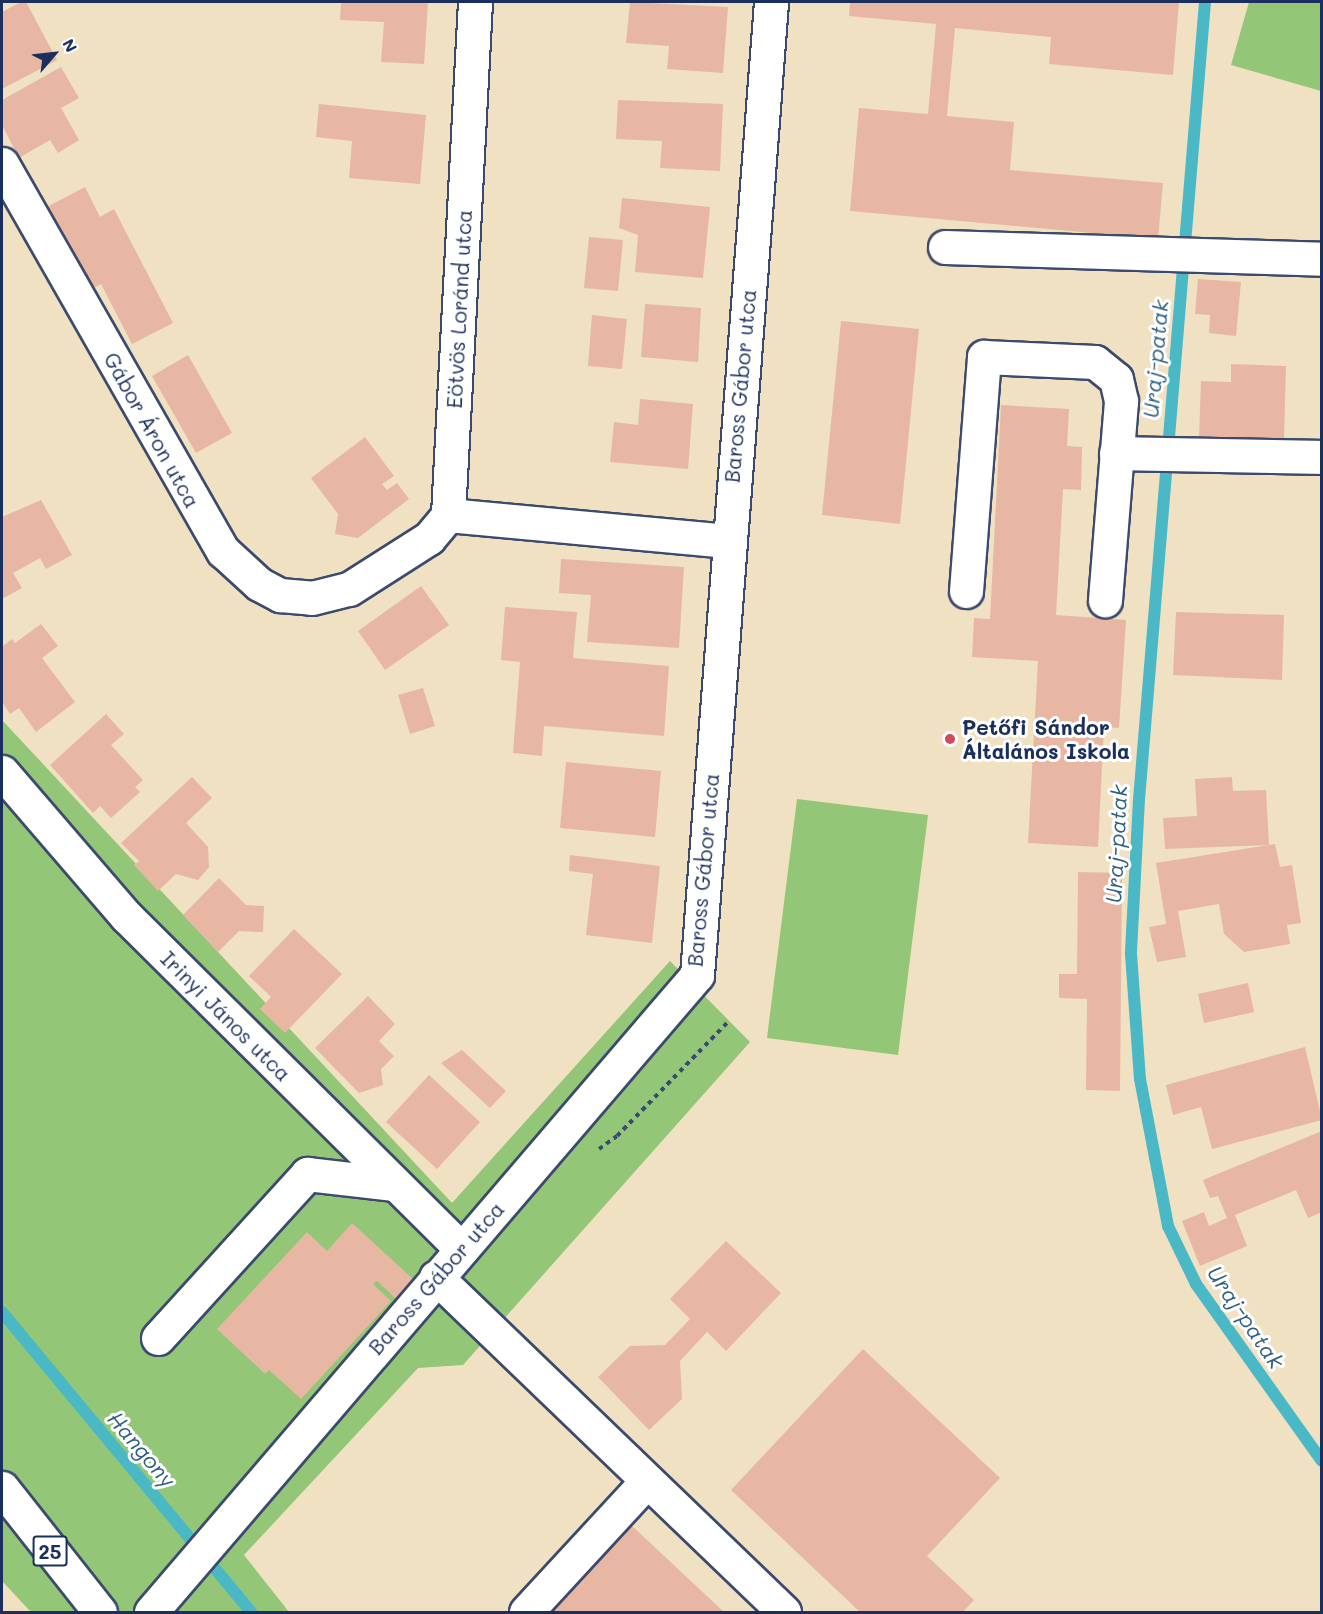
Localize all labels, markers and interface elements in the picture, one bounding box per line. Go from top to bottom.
north arrow [24,24,84,84]
text: N [58,35,82,56]
street label: Eötvös Loránd utca [441,209,477,409]
street label: Baross Gábor utca [719,288,761,484]
water label: Uraj-patak [1137,299,1173,419]
street label: Gábor Áron utca [99,348,205,512]
place label: Petőfi Sándor Általános Iskola [962,714,1130,764]
marker: Petőfi Sándor Általános Iskola [943,732,957,746]
street label: Baross Gábor utca [682,772,724,968]
water label: Uraj-patak [1100,784,1132,904]
street label: Irinyi János utca [156,946,296,1086]
street label: Baross Gábor utca [363,1196,509,1360]
water label: Uraj-patak [1202,1261,1290,1373]
water label: Hangony [103,1406,181,1492]
road number: 25 [32,1534,68,1568]

